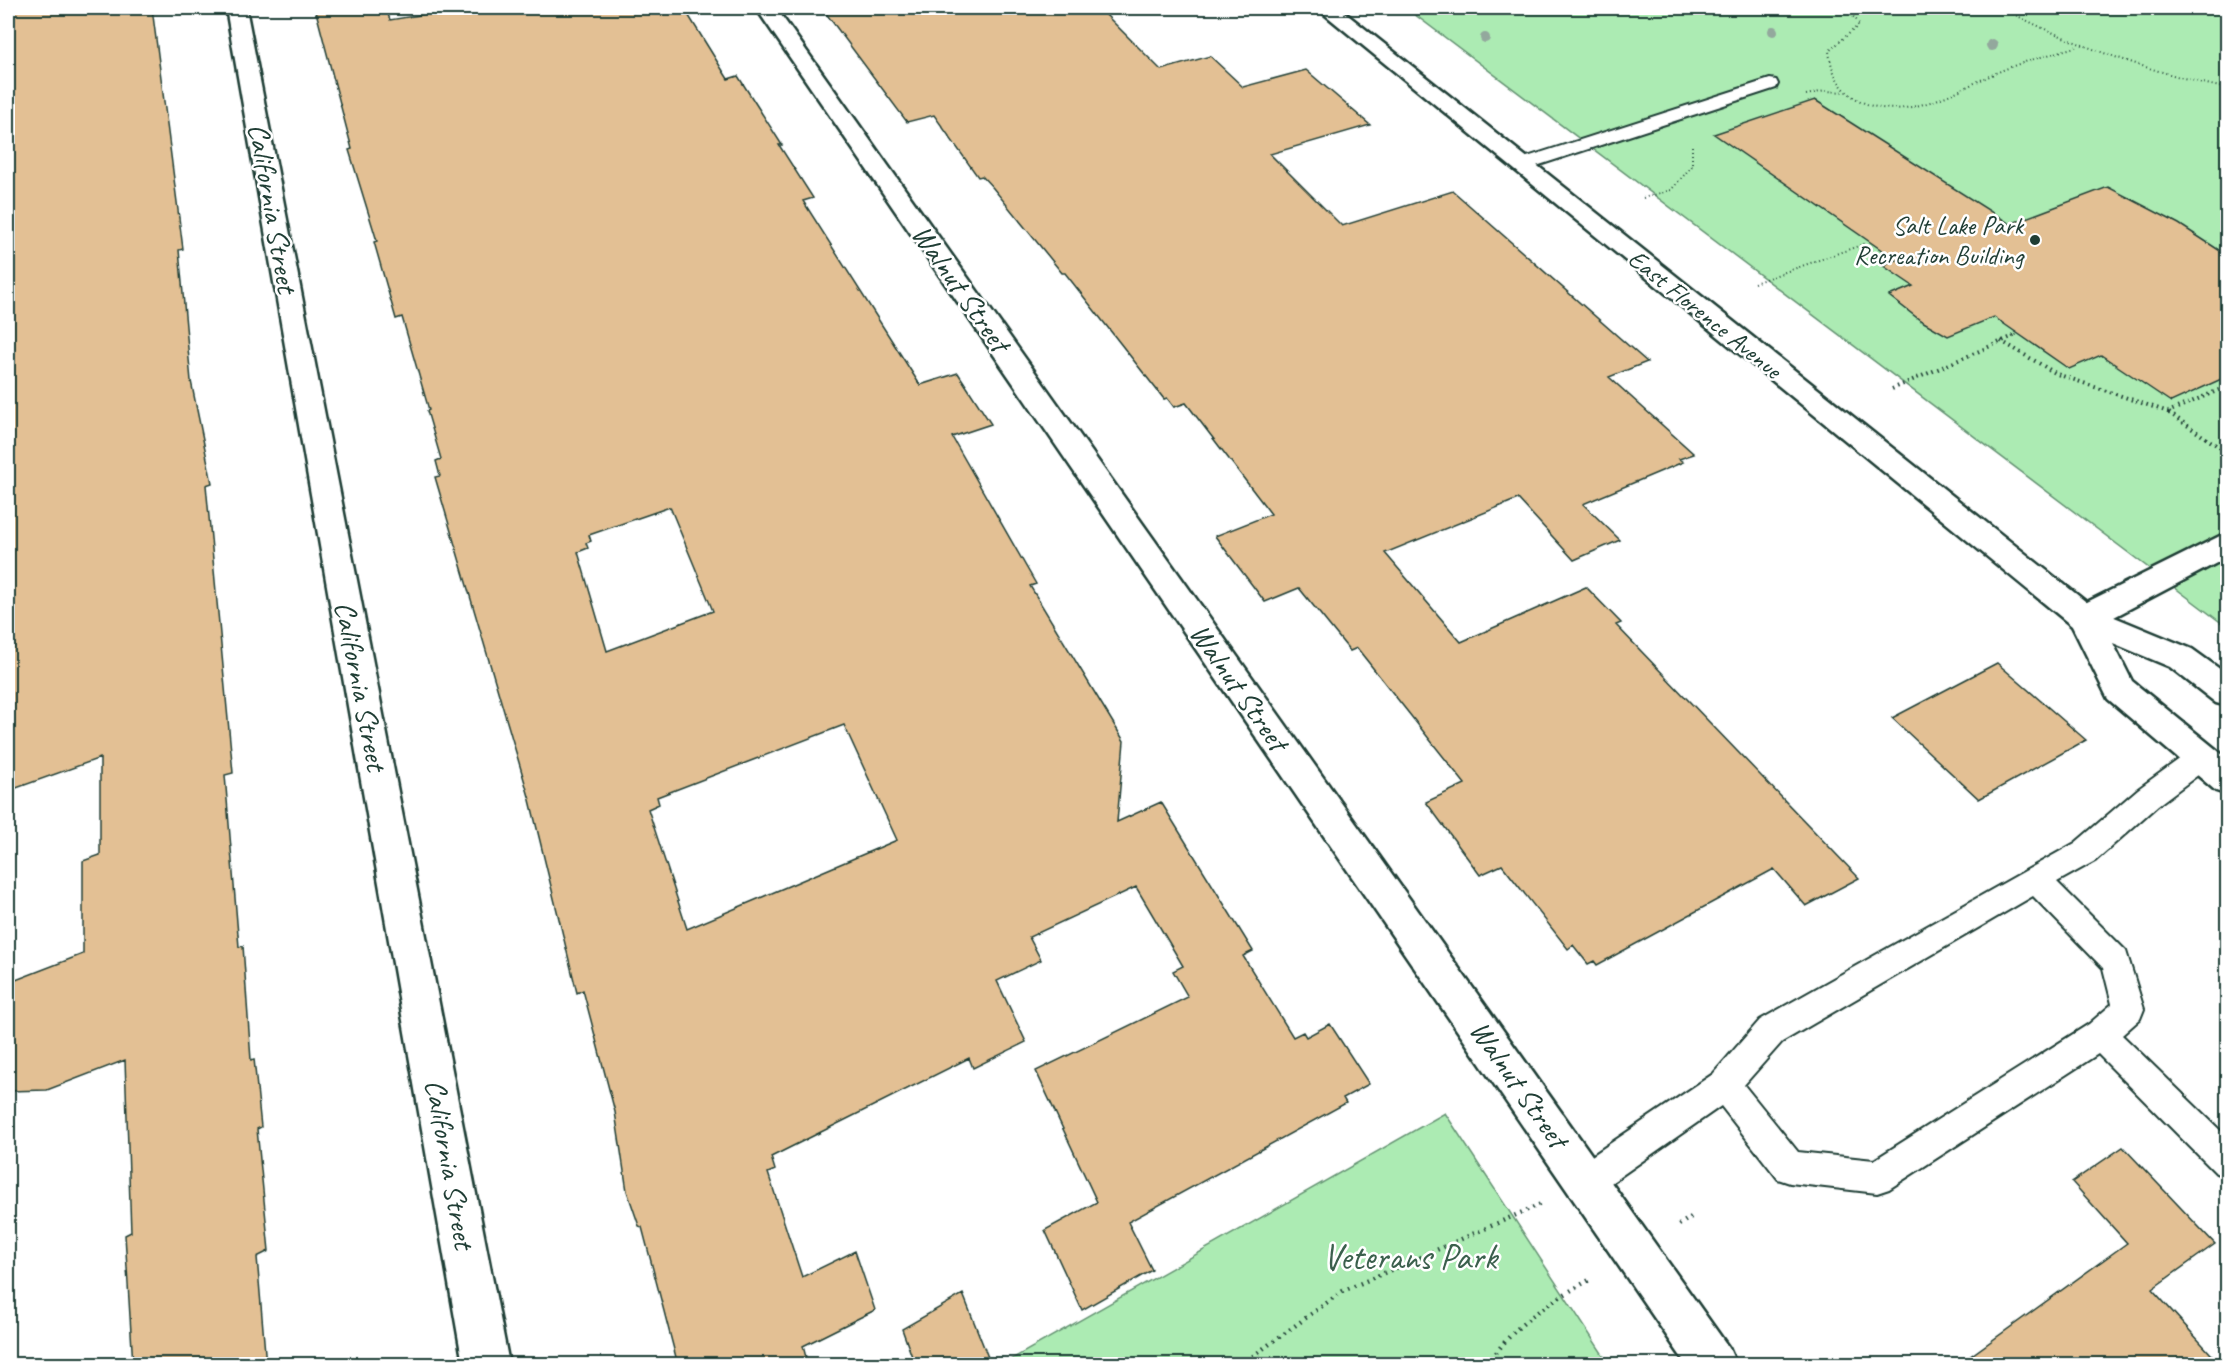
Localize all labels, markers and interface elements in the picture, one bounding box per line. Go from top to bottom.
street label: California Street [239,120,307,299]
place label: Salt Lake Park Recreation Building [1854,209,2025,272]
street label: Walnut Street [903,217,1021,362]
marker: Salt Lake Park Recreation Building [2028,233,2042,247]
street label: East Florence Avenue [1622,242,1790,388]
street label: California Street [326,598,397,777]
street label: Walnut Street [1181,616,1299,761]
street label: Walnut Street [1461,1013,1579,1158]
street label: California Street [416,1076,484,1255]
park label: Veterans Park [1323,1234,1500,1280]

